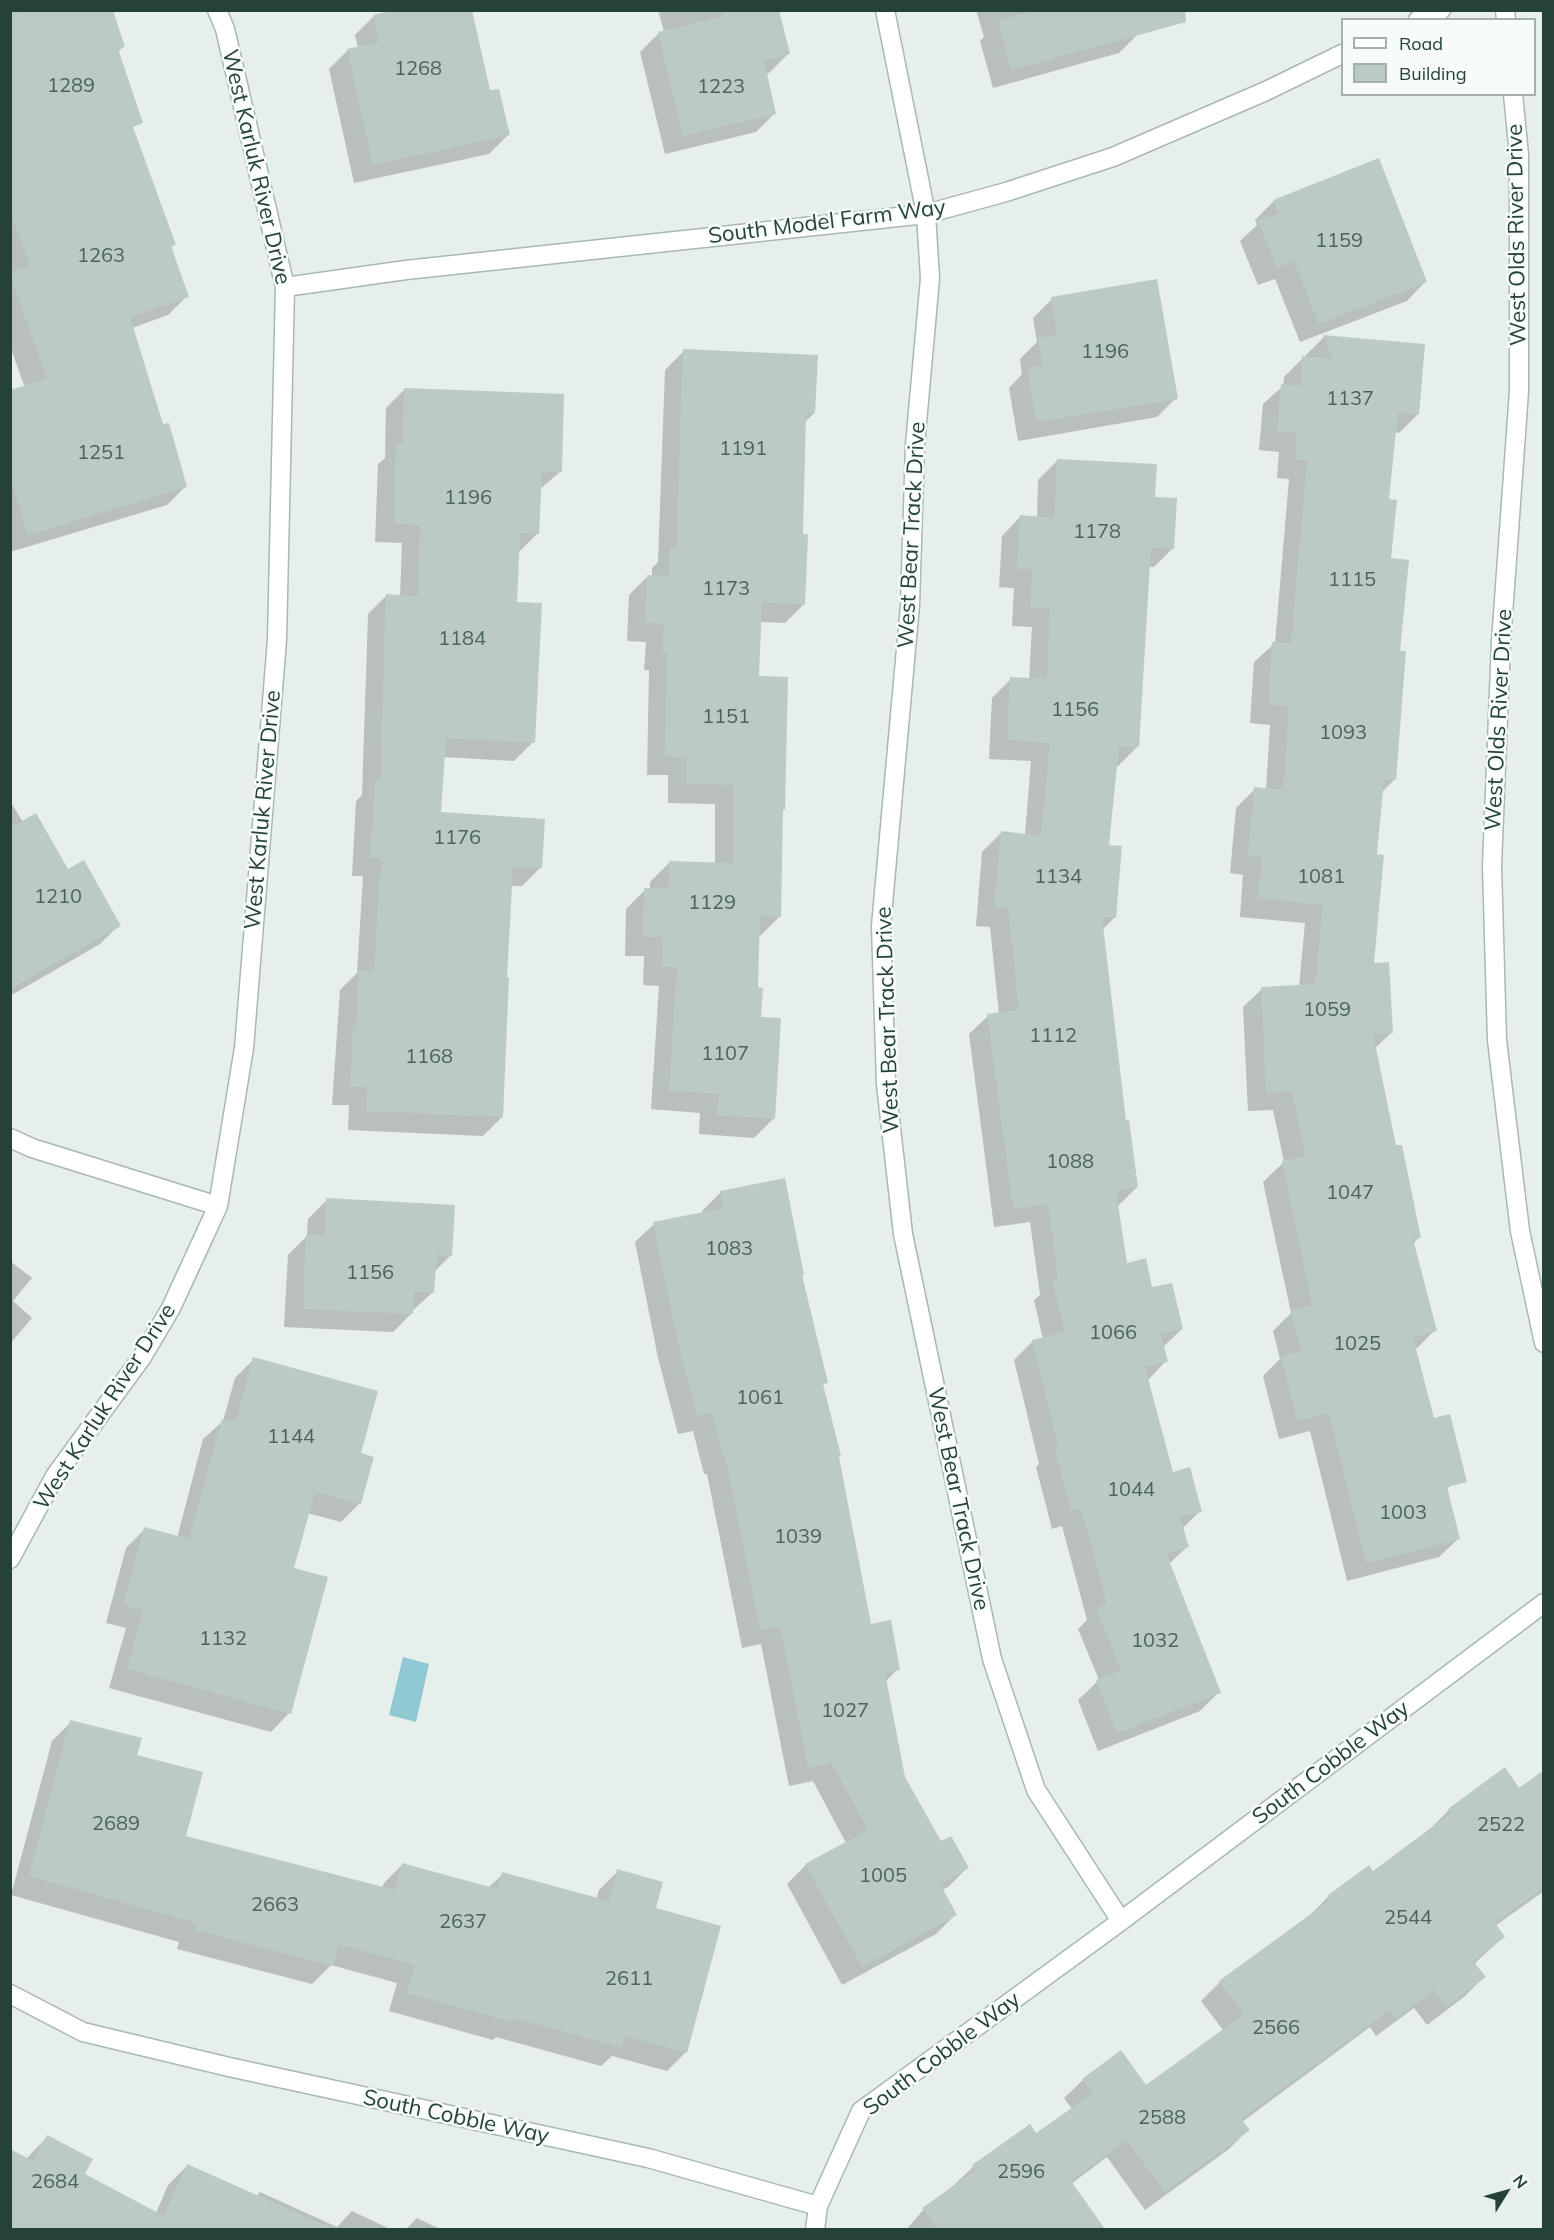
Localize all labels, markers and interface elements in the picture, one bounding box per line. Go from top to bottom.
legend [1341,18,1536,96]
text: Road [1399,32,1443,55]
street label: West Karluk River Drive [216,47,296,287]
house number: 1268 [394,57,442,81]
text: Building [1399,62,1467,85]
house number: 1289 [47,74,95,98]
house number: 1223 [697,75,745,99]
street label: West Olds River Drive [1502,124,1532,346]
street label: South Model Farm Way [707,194,947,250]
house number: 1159 [1315,229,1363,253]
house number: 1263 [77,244,125,268]
house number: 1196 [1081,340,1129,364]
house number: 1137 [1326,387,1374,411]
street label: West Bear Track Drive [893,421,931,649]
house number: 1191 [719,437,767,461]
house number: 1251 [77,441,125,465]
house number: 1196 [444,486,492,510]
house number: 1178 [1073,520,1121,544]
house number: 1115 [1328,568,1376,592]
house number: 1173 [702,577,750,601]
street label: West Olds River Drive [1480,608,1518,832]
house number: 1184 [438,627,486,651]
street label: West Karluk River Drive [239,689,287,931]
house number: 1156 [1051,698,1099,722]
house number: 1151 [702,705,750,729]
house number: 1093 [1319,721,1367,745]
house number: 1176 [433,826,481,850]
house number: 1134 [1034,865,1082,889]
house number: 1081 [1297,865,1345,889]
house number: 1210 [34,885,82,909]
house number: 1129 [688,891,736,915]
street label: West Bear Track Drive [871,906,905,1134]
house number: 1059 [1303,998,1351,1022]
house number: 1112 [1029,1024,1077,1048]
house number: 1107 [701,1042,749,1066]
house number: 1168 [405,1045,453,1069]
house number: 1088 [1046,1150,1094,1174]
house number: 1047 [1326,1181,1374,1205]
house number: 1083 [705,1237,753,1261]
house number: 1156 [346,1261,394,1285]
street label: West Karluk River Drive [28,1299,182,1515]
house number: 1066 [1089,1321,1137,1345]
house number: 1025 [1333,1332,1381,1356]
street label: West Bear Track Drive [921,1385,995,1613]
house number: 1061 [736,1386,784,1410]
house number: 1144 [267,1425,315,1449]
house number: 1044 [1107,1478,1155,1502]
house number: 1003 [1379,1501,1427,1525]
house number: 1039 [774,1525,822,1549]
house number: 1132 [199,1627,247,1651]
house number: 1032 [1131,1629,1179,1653]
street label: South Cobble Way [1247,1695,1415,1831]
house number: 1027 [821,1699,869,1723]
house number: 2689 [92,1812,140,1836]
house number: 2522 [1477,1813,1525,1837]
house number: 1005 [859,1864,907,1888]
house number: 2663 [251,1893,299,1917]
house number: 2544 [1384,1906,1432,1930]
house number: 2637 [439,1910,487,1934]
house number: 2611 [605,1967,653,1991]
street label: South Cobble Way [858,1986,1026,2122]
house number: 2566 [1252,2016,1300,2040]
street label: South Cobble Way [361,2084,551,2150]
house number: 2588 [1138,2106,1186,2130]
house number: 2596 [997,2160,1045,2184]
north arrow [1476,2162,1536,2222]
house number: 2684 [31,2170,79,2194]
text: N [1509,2170,1532,2192]

